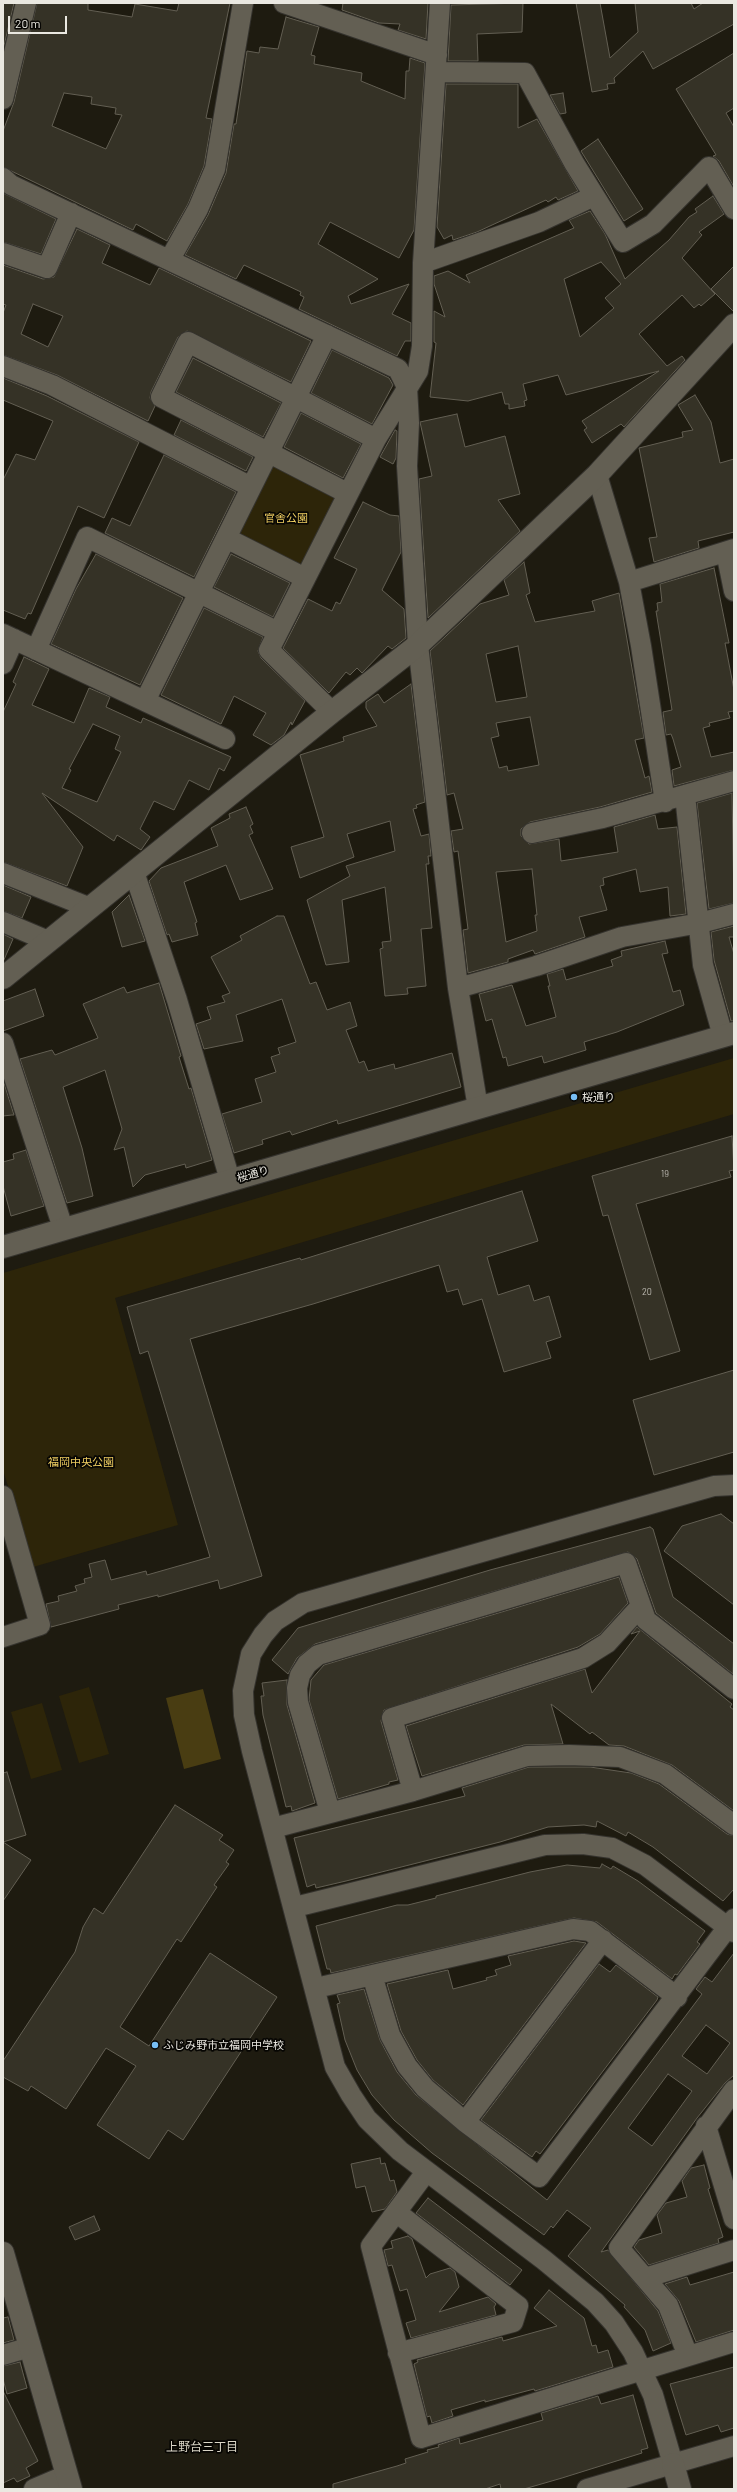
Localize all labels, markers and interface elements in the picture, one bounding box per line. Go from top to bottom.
scale bar [10,8,69,34]
text: 20 m [15,16,41,30]
park label: 官舎公園 [264,511,308,525]
place label: 桜通り [582,1090,615,1104]
marker: 桜通り [569,1092,579,1102]
street label: 桜通り [235,1163,271,1185]
house number: 19 [661,1169,669,1179]
house number: 20 [642,1287,652,1297]
park label: 福岡中央公園 [48,1455,114,1469]
place label: ふじみ野市立福岡中学校 [163,2038,284,2052]
marker: ふじみ野市立福岡中学校 [150,2040,160,2050]
district label: 上野台三丁目 [166,2440,238,2454]

